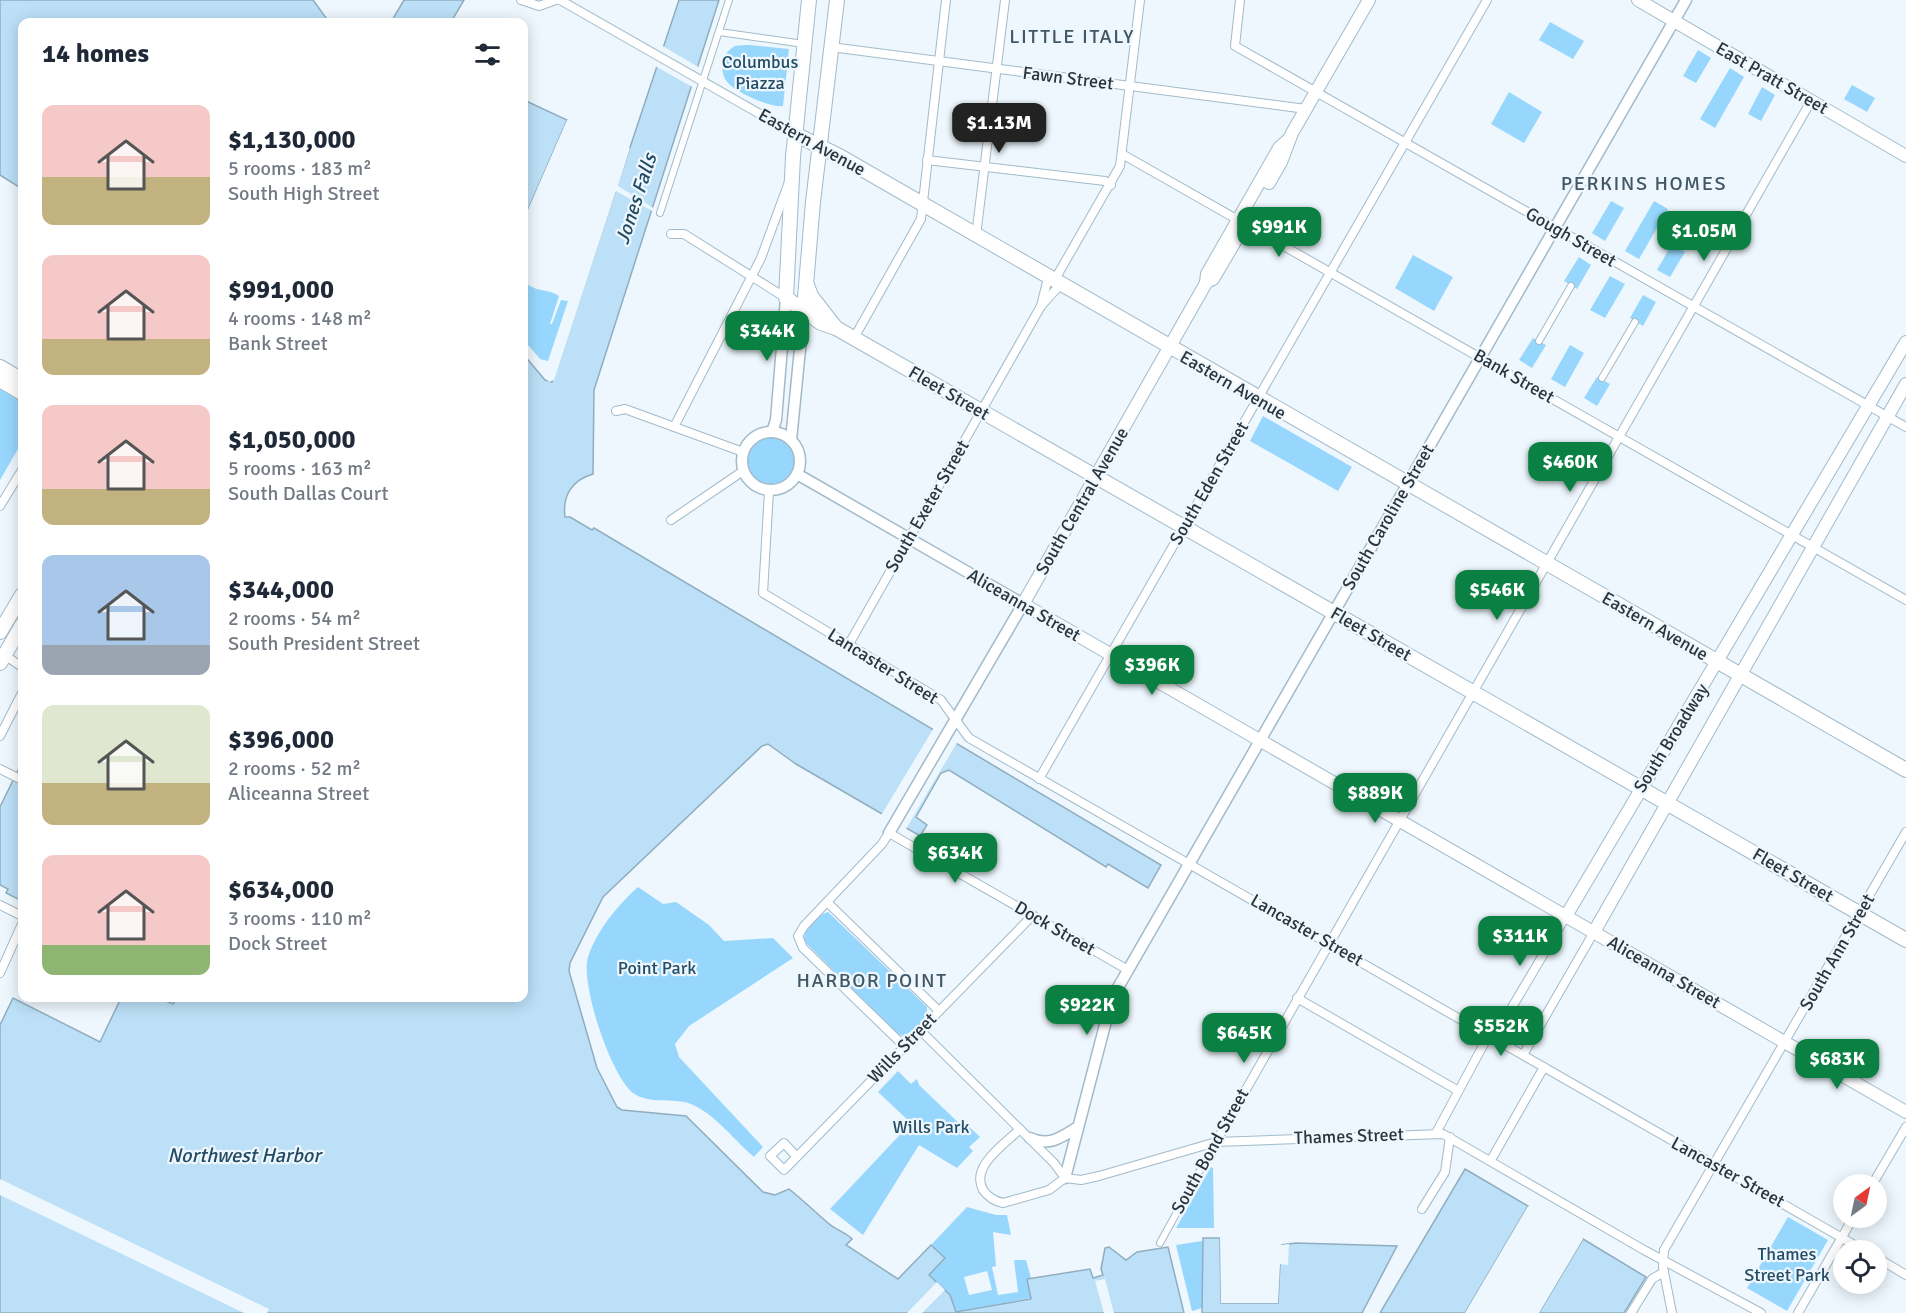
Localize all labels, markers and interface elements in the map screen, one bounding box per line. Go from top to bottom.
district label: LITTLE ITALY [1009,24,1135,49]
street label: East Pratt Street [1712,37,1832,119]
text: 14 homes [42,38,149,70]
icon: filters [471,38,504,71]
park label: Columbus Piazza [722,51,798,94]
street label: Fawn Street [1021,62,1115,94]
pin: $1.13M [950,103,1048,154]
street label: Eastern Avenue [755,104,869,180]
text: $1.13M [966,110,1032,135]
text: $1,130,000 [228,124,356,156]
icon: home [90,129,162,201]
water label: Jones Falls [610,148,663,247]
text: 5 rooms · 183 m² [228,156,372,181]
district label: PERKINS HOMES [1561,171,1727,196]
text: South High Street [228,181,380,206]
street label: Gough Street [1522,202,1620,272]
pin: $991K [1237,207,1321,258]
pin: $1.05M [1655,211,1753,262]
text: $991K [1251,214,1307,239]
text: $1.05M [1671,218,1737,243]
text: $991,000 [228,274,334,306]
icon: home [90,279,162,351]
text: 4 rooms · 148 m² [228,306,372,331]
pin: $344K [725,311,809,362]
text: $344K [739,318,795,343]
text: Bank Street [228,331,328,356]
street label: Bank Street [1470,344,1558,408]
street label: Eastern Avenue [1176,346,1290,424]
street label: Fleet Street [905,361,993,425]
street label: South Eden Street [1165,418,1253,548]
street label: South Central Avenue [1031,423,1133,579]
text: $1,050,000 [228,424,356,456]
icon: home [90,429,162,501]
street label: South Exeter Street [880,436,974,576]
street label: South Caroline Street [1337,440,1439,594]
pin: $460K [1528,442,1612,493]
text: $460K [1542,449,1598,474]
text: 5 rooms · 163 m² [228,456,372,481]
text: South Dallas Court [228,481,389,506]
street label: Aliceanna Street [963,564,1085,646]
pin: $546K [1455,570,1539,621]
text: $344,000 [228,574,334,606]
text: $546K [1469,577,1525,602]
icon: home [90,579,162,651]
street label: Eastern Avenue [1598,587,1712,665]
street label: Fleet Street [1327,602,1415,666]
text: 2 rooms · 54 m² [228,606,361,631]
street label: Lancaster Street [824,623,942,709]
text: South President Street [228,631,420,656]
pin: $396K [1110,645,1194,696]
text: $396K [1124,652,1180,677]
street label: South Broadway [1629,679,1714,797]
text: $396,000 [228,724,334,756]
icon: home [90,729,162,801]
text: 2 rooms · 52 m² [228,756,361,781]
pin: $889K [1333,773,1417,824]
text: $889K [1347,780,1403,805]
text: Aliceanna Street [228,781,369,806]
pin: $634K [913,833,997,884]
text: $634K [927,840,983,865]
street label: Fleet Street [1749,843,1837,907]
text: $634,000 [228,874,334,906]
icon: home [90,879,162,951]
street label: Lancaster Street [1247,889,1367,971]
street label: South Ann Street [1795,890,1879,1014]
street label: Dock Street [1011,896,1099,960]
text: 3 rooms · 110 m² [228,906,372,931]
pin: $311K [1478,916,1562,967]
text: $311K [1492,923,1548,948]
text: Dock Street [228,931,327,956]
street label: Aliceanna Street [1603,931,1725,1013]
park label: Point Park [618,957,696,979]
district label: HARBOR POINT [796,968,948,993]
pin: $922K [1045,985,1129,1036]
text: $922K [1059,992,1115,1017]
pin: $552K [1459,1006,1543,1057]
street label: Wills Street [863,1008,941,1088]
pin: $645K [1202,1013,1286,1064]
text: $552K [1473,1013,1529,1038]
text: $645K [1216,1020,1272,1045]
pin: $683K [1795,1039,1879,1090]
text: $683K [1809,1046,1865,1071]
street label: South Bond Street [1167,1085,1253,1217]
park label: Wills Park [893,1116,969,1138]
street label: Thames Street [1294,1123,1404,1149]
street label: Lancaster Street [1667,1132,1789,1212]
water label: Northwest Harbor [168,1143,323,1168]
north arrow [1833,1174,1887,1228]
map controls [1833,1174,1887,1294]
button: locate [1833,1240,1887,1294]
park label: Thames Street Park [1744,1243,1830,1286]

